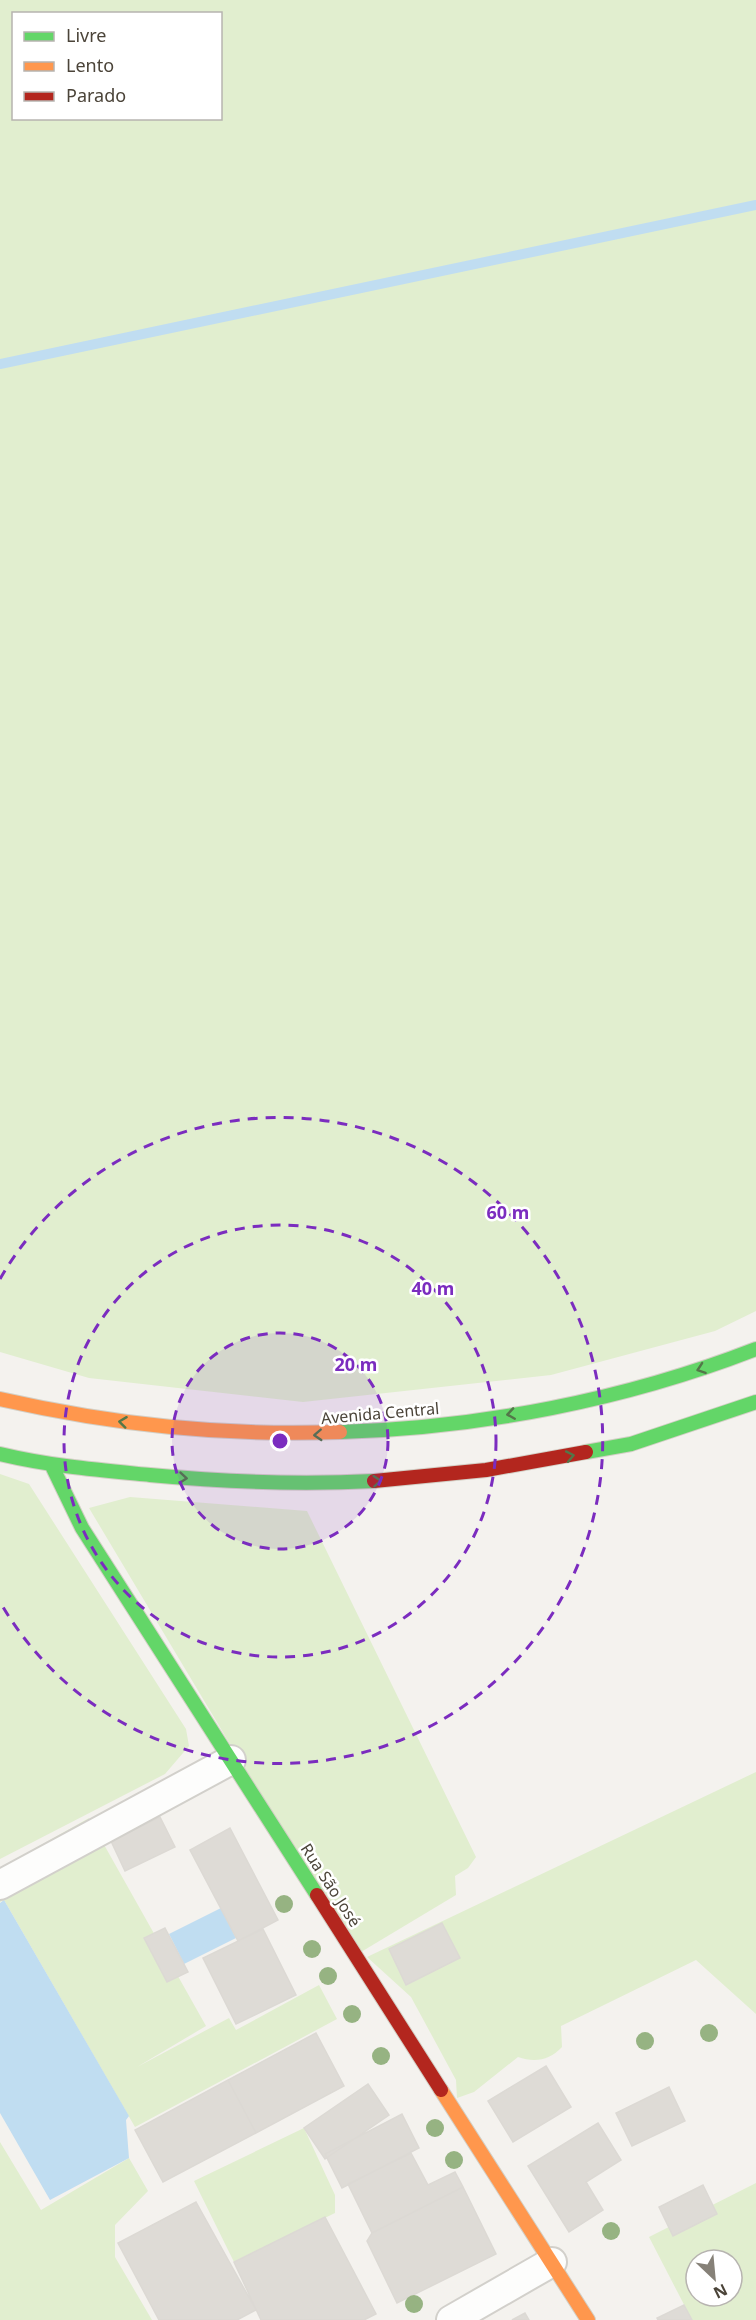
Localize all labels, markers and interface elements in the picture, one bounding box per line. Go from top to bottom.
legend [12,12,222,120]
text: Livre [66,23,106,47]
text: Lento [66,53,114,77]
text: Parado [66,83,126,107]
text: 60 m [487,1200,529,1224]
text: 40 m [412,1276,454,1300]
text: 20 m [335,1352,377,1376]
one-way arrow [696,1362,707,1375]
street label: Avenida Central [320,1397,440,1429]
one-way arrow [507,1408,516,1420]
one-way arrow [119,1416,128,1429]
one-way arrow [313,1428,322,1441]
centre of rings [270,1431,290,1451]
one-way arrow [566,1450,575,1462]
one-way arrow [178,1471,187,1484]
one-way arrow [373,1474,382,1487]
street label: Rua São José [296,1839,366,1931]
north arrow [684,2248,744,2308]
text: N [710,2279,731,2304]

